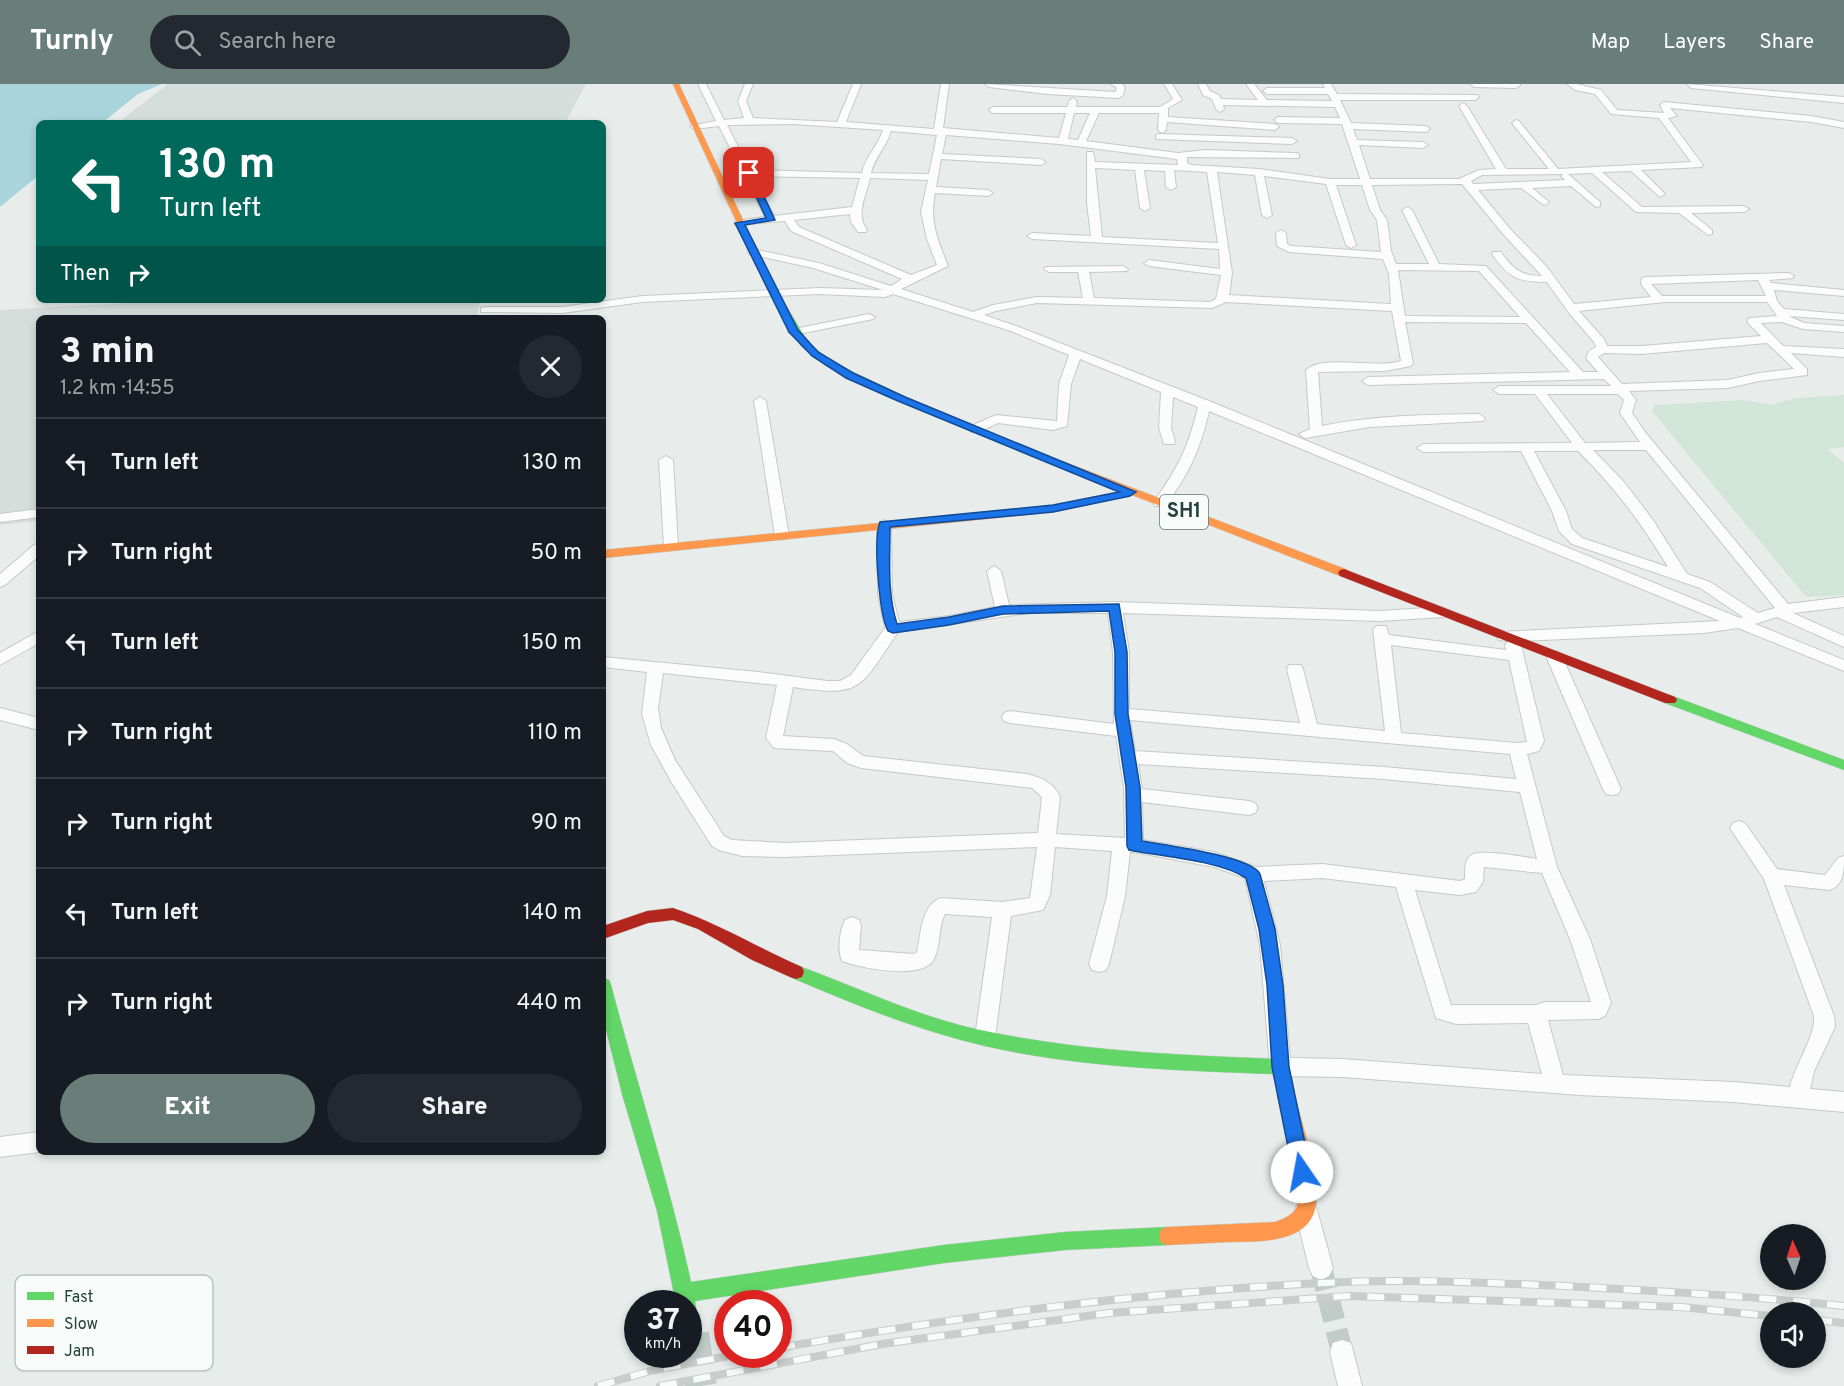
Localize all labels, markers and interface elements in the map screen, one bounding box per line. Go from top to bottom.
search box [150,15,570,69]
text: Turnly [30,24,114,60]
icon: search [171,26,204,59]
text: Search here [219,29,336,56]
text: Map [1591,29,1630,56]
text: Layers [1663,29,1726,56]
text: Share [1759,29,1814,56]
text: 130 m [159,140,275,193]
icon: left [60,144,138,222]
pin [723,147,774,198]
icon: arrive [732,156,765,189]
text: Turn left [159,192,261,226]
icon: right [122,258,155,291]
text: Then [60,261,110,288]
text: 3 min [60,330,155,376]
button: close [519,335,582,398]
text: 1.2 km · 14:55 [60,376,175,402]
icon: left [60,447,93,480]
text: Turn left [111,450,199,477]
text: 130 m [523,450,582,477]
road number: SH1 [1160,495,1208,529]
icon: right [60,537,93,570]
text: Turn right [111,540,213,567]
text: 50 m [530,540,582,567]
icon: left [60,627,93,660]
text: Turn left [111,630,199,657]
text: 150 m [522,630,582,657]
icon: right [60,717,93,750]
text: Turn right [111,720,213,747]
text: 110 m [528,720,582,747]
icon: right [60,807,93,840]
text: Turn right [111,810,213,837]
text: 90 m [531,810,582,837]
icon: left [60,897,93,930]
text: Turn left [111,900,199,927]
text: 140 m [523,900,582,927]
icon: right [60,987,93,1020]
text: Turn right [111,990,213,1017]
text: 440 m [517,990,582,1017]
button: Exit [60,1074,315,1143]
button: Share [327,1074,582,1143]
position arrow [1270,1140,1334,1204]
north arrow [1760,1224,1826,1290]
map controls [1760,1224,1826,1368]
legend [15,1275,213,1371]
text: Fast [64,1288,94,1308]
speed limit sign: 40 [714,1290,792,1368]
button: sound [1760,1302,1826,1368]
text: 37 [646,1303,680,1340]
text: Slow [64,1315,98,1335]
text: km/h [645,1335,681,1354]
text: Jam [64,1342,95,1362]

